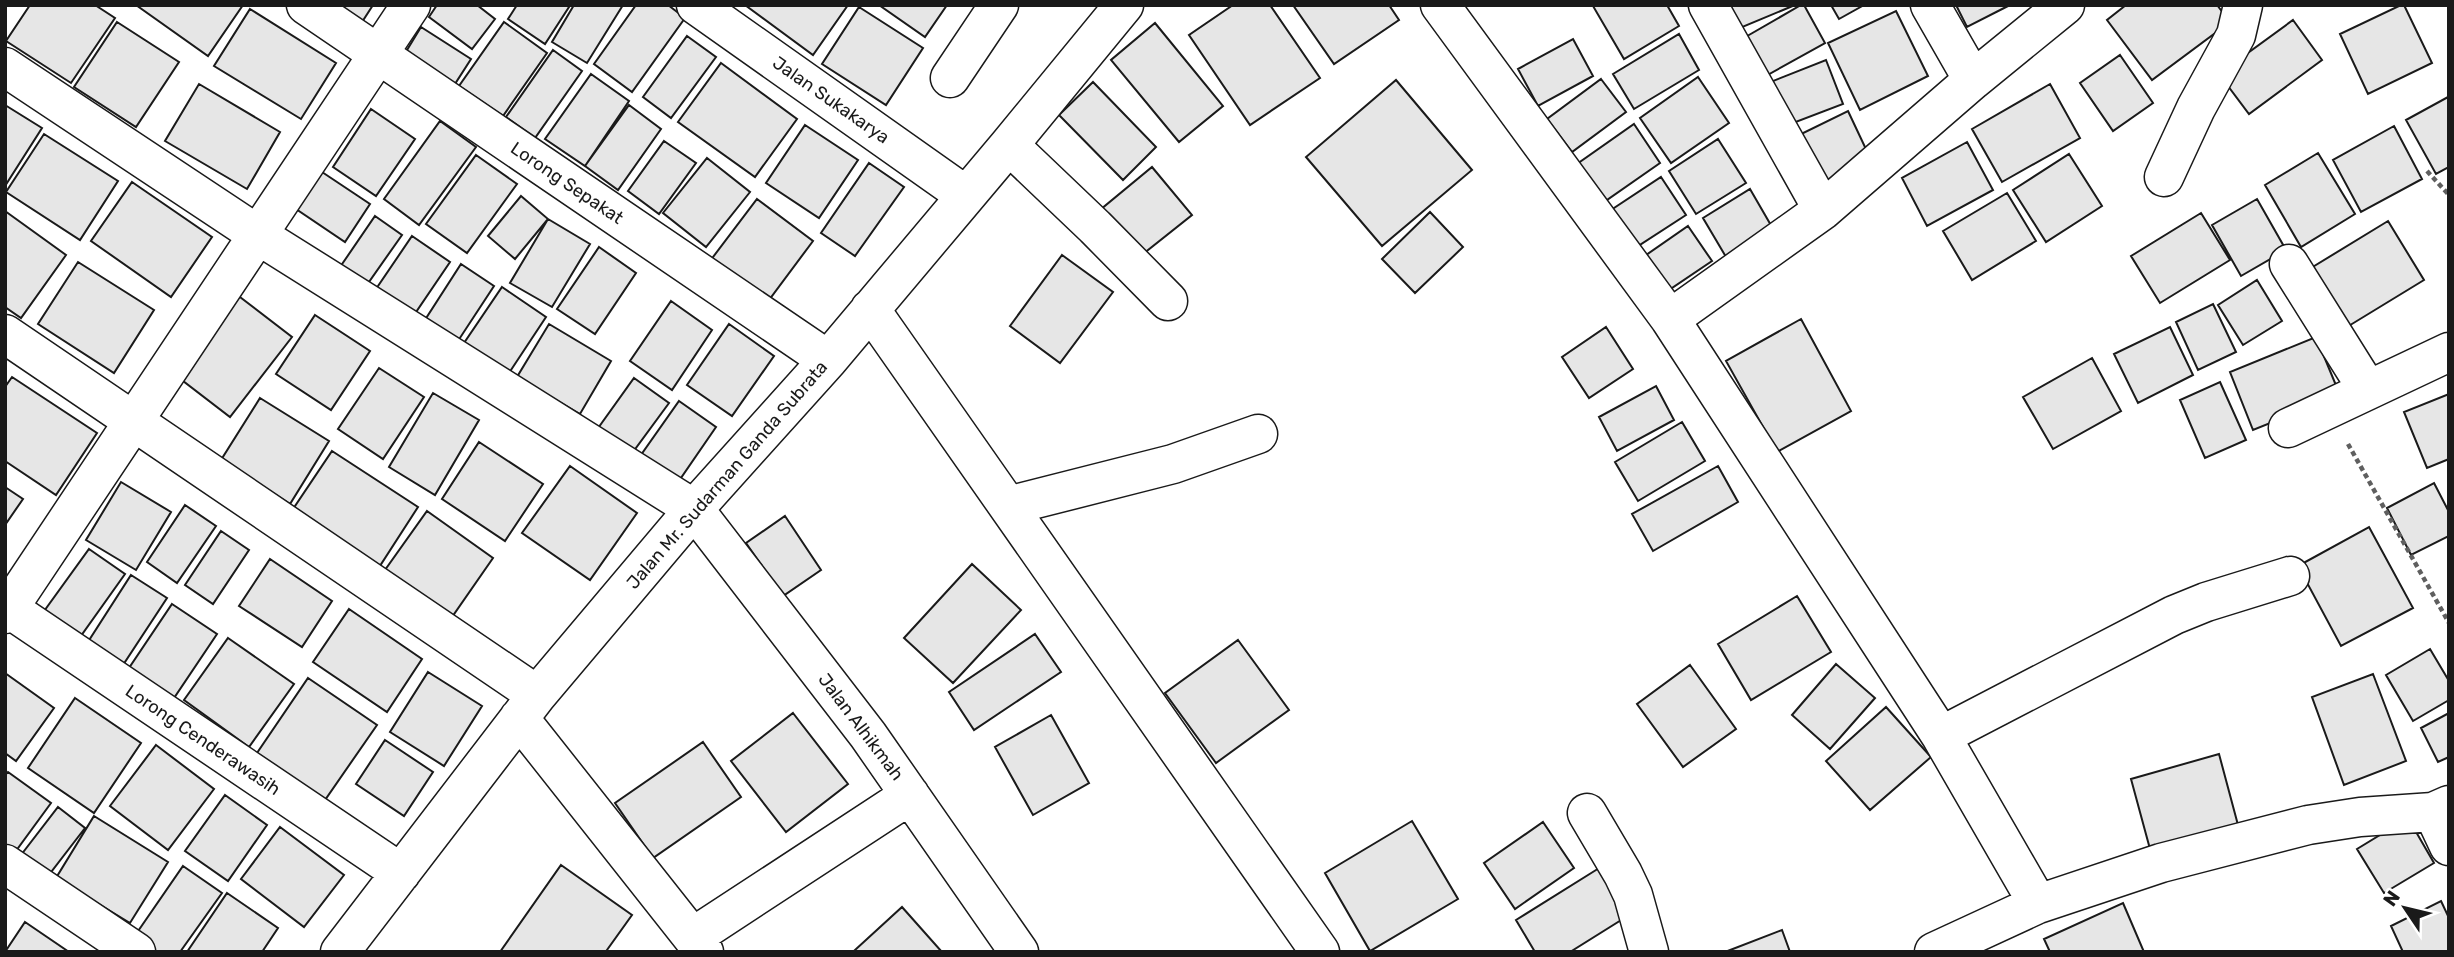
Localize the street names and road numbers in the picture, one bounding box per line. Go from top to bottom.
street label: Jalan Sukakarya [768,52,894,148]
street label: Lorong Sepakat [506,137,628,229]
street label: Jalan Mr. Sudarman Ganda Subrata [622,356,832,594]
street label: Jalan Alhikmah [814,669,908,785]
street label: Lorong Cenderawasih [121,680,285,800]

